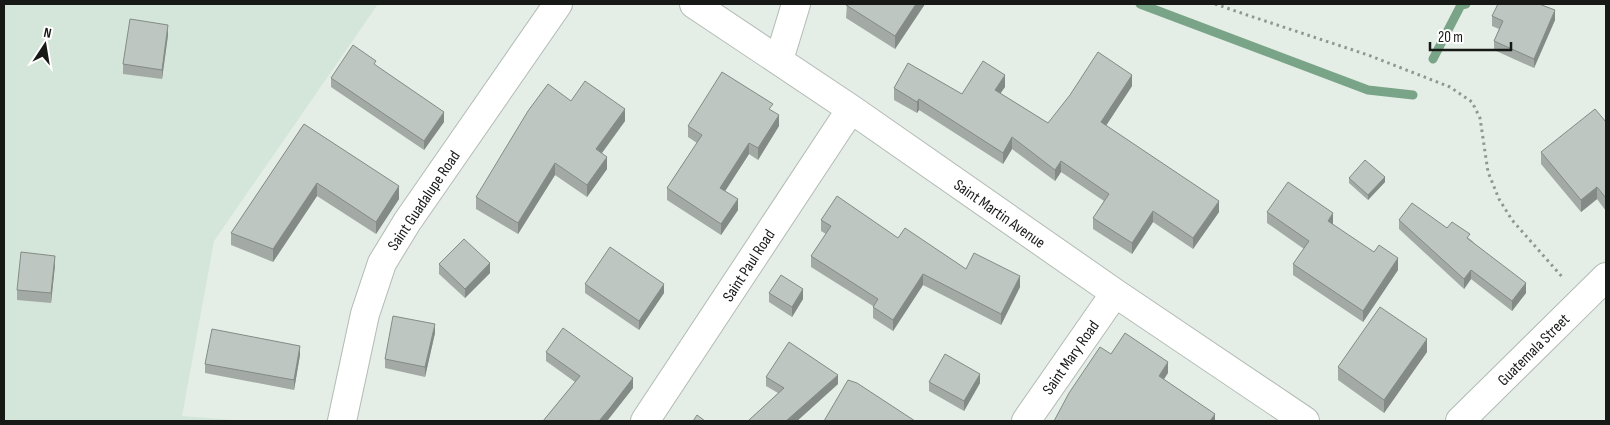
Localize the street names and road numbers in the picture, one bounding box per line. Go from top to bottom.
street label: Saint Guadalupe Road [384,147,465,254]
street label: Saint Martin Avenue [950,176,1048,253]
street label: Saint Paul Road [719,226,780,305]
street label: Guatemala Street [1494,310,1574,390]
street label: Saint Mary Road [1039,317,1104,399]

